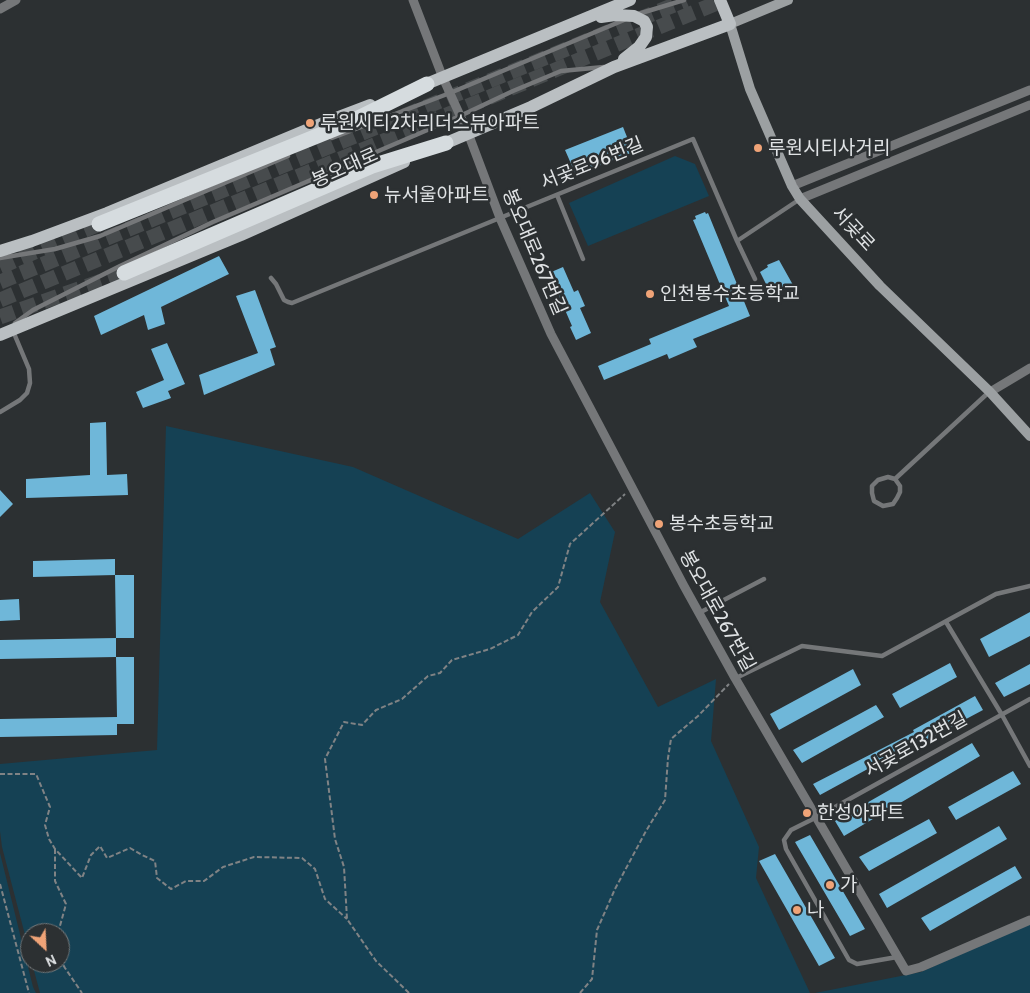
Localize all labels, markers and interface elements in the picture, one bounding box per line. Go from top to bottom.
place label: 루원시티2차리더스뷰아파트 [320,112,540,134]
marker: 루원시티2차리더스뷰아파트 [304,117,316,129]
street label: 서곷로96번길 [537,133,647,195]
place label: 루원시티사거리 [768,137,890,159]
marker: 루원시티사거리 [752,142,764,154]
street label: 봉오대로 [308,143,382,193]
place label: 뉴서울아파트 [384,184,489,206]
street label: 봉오대로267번길 [497,185,571,319]
marker: 뉴서울아파트 [368,189,380,201]
street label: 서곶로 [827,202,879,256]
place label: 인천봉수초등학교 [660,283,800,305]
marker: 인천봉수초등학교 [644,288,656,300]
place label: 봉수초등학교 [669,513,774,535]
marker: 봉수초등학교 [653,518,665,530]
street label: 봉오대로267번길 [674,546,760,676]
street label: 서곶로132번길 [861,707,971,783]
place label: 한성아파트 [817,802,904,824]
marker: 한성아파트 [801,807,813,819]
place label: 가 [840,874,857,896]
marker: 가 [824,879,836,891]
place label: 나 [807,899,824,921]
marker: 나 [791,904,803,916]
north arrow [20,923,70,973]
text: N [43,950,59,971]

